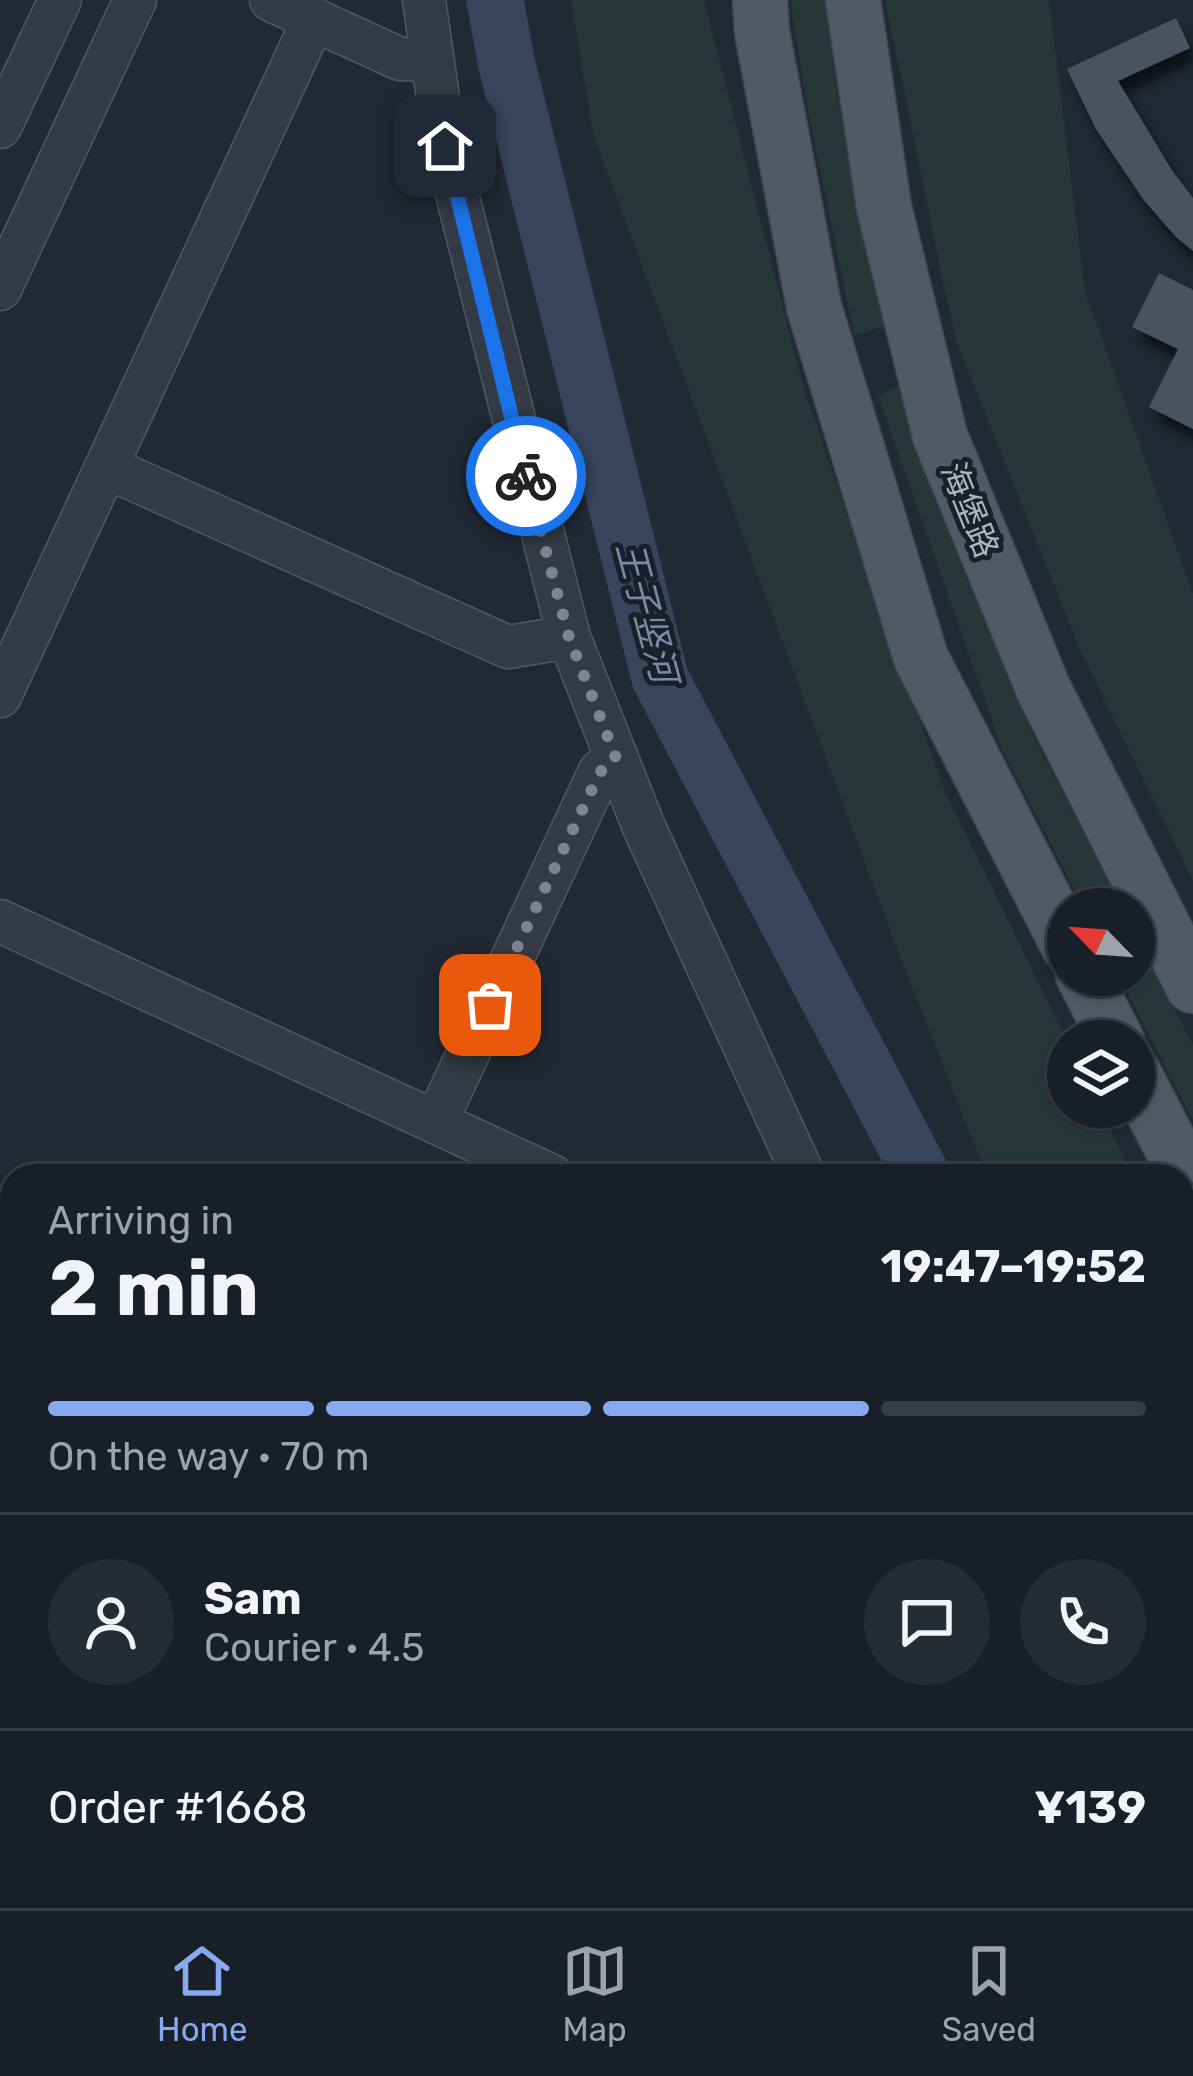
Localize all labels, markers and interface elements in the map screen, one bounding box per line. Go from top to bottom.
pin [394,95,496,197]
icon: home [412,113,478,179]
courier [466,416,586,536]
icon: bike [493,443,559,509]
street label: 海堡路 [933,457,1007,563]
water label: 王子竖河 [608,537,688,693]
north arrow [1047,888,1155,996]
map controls [1047,888,1155,1128]
pin [439,954,541,1056]
icon: bag [457,972,523,1038]
button: layers [1047,1020,1155,1128]
text: Arriving in [48,1198,234,1244]
text: 19:47–19:52 [880,1240,1146,1293]
text: 2 min [48,1242,259,1335]
text: On the way · 70 m [48,1434,370,1480]
button: person [48,1559,174,1685]
button: chat [864,1559,990,1685]
button: phone [1020,1559,1146,1685]
text: Sam [204,1572,302,1625]
text: Courier · 4.5 [204,1625,424,1671]
text: Order #1668 [48,1781,308,1834]
text: ¥139 [1034,1781,1146,1834]
tab: Home [157,1938,247,2049]
tab: Map [562,1938,628,2049]
tab: Saved [942,1938,1036,2049]

